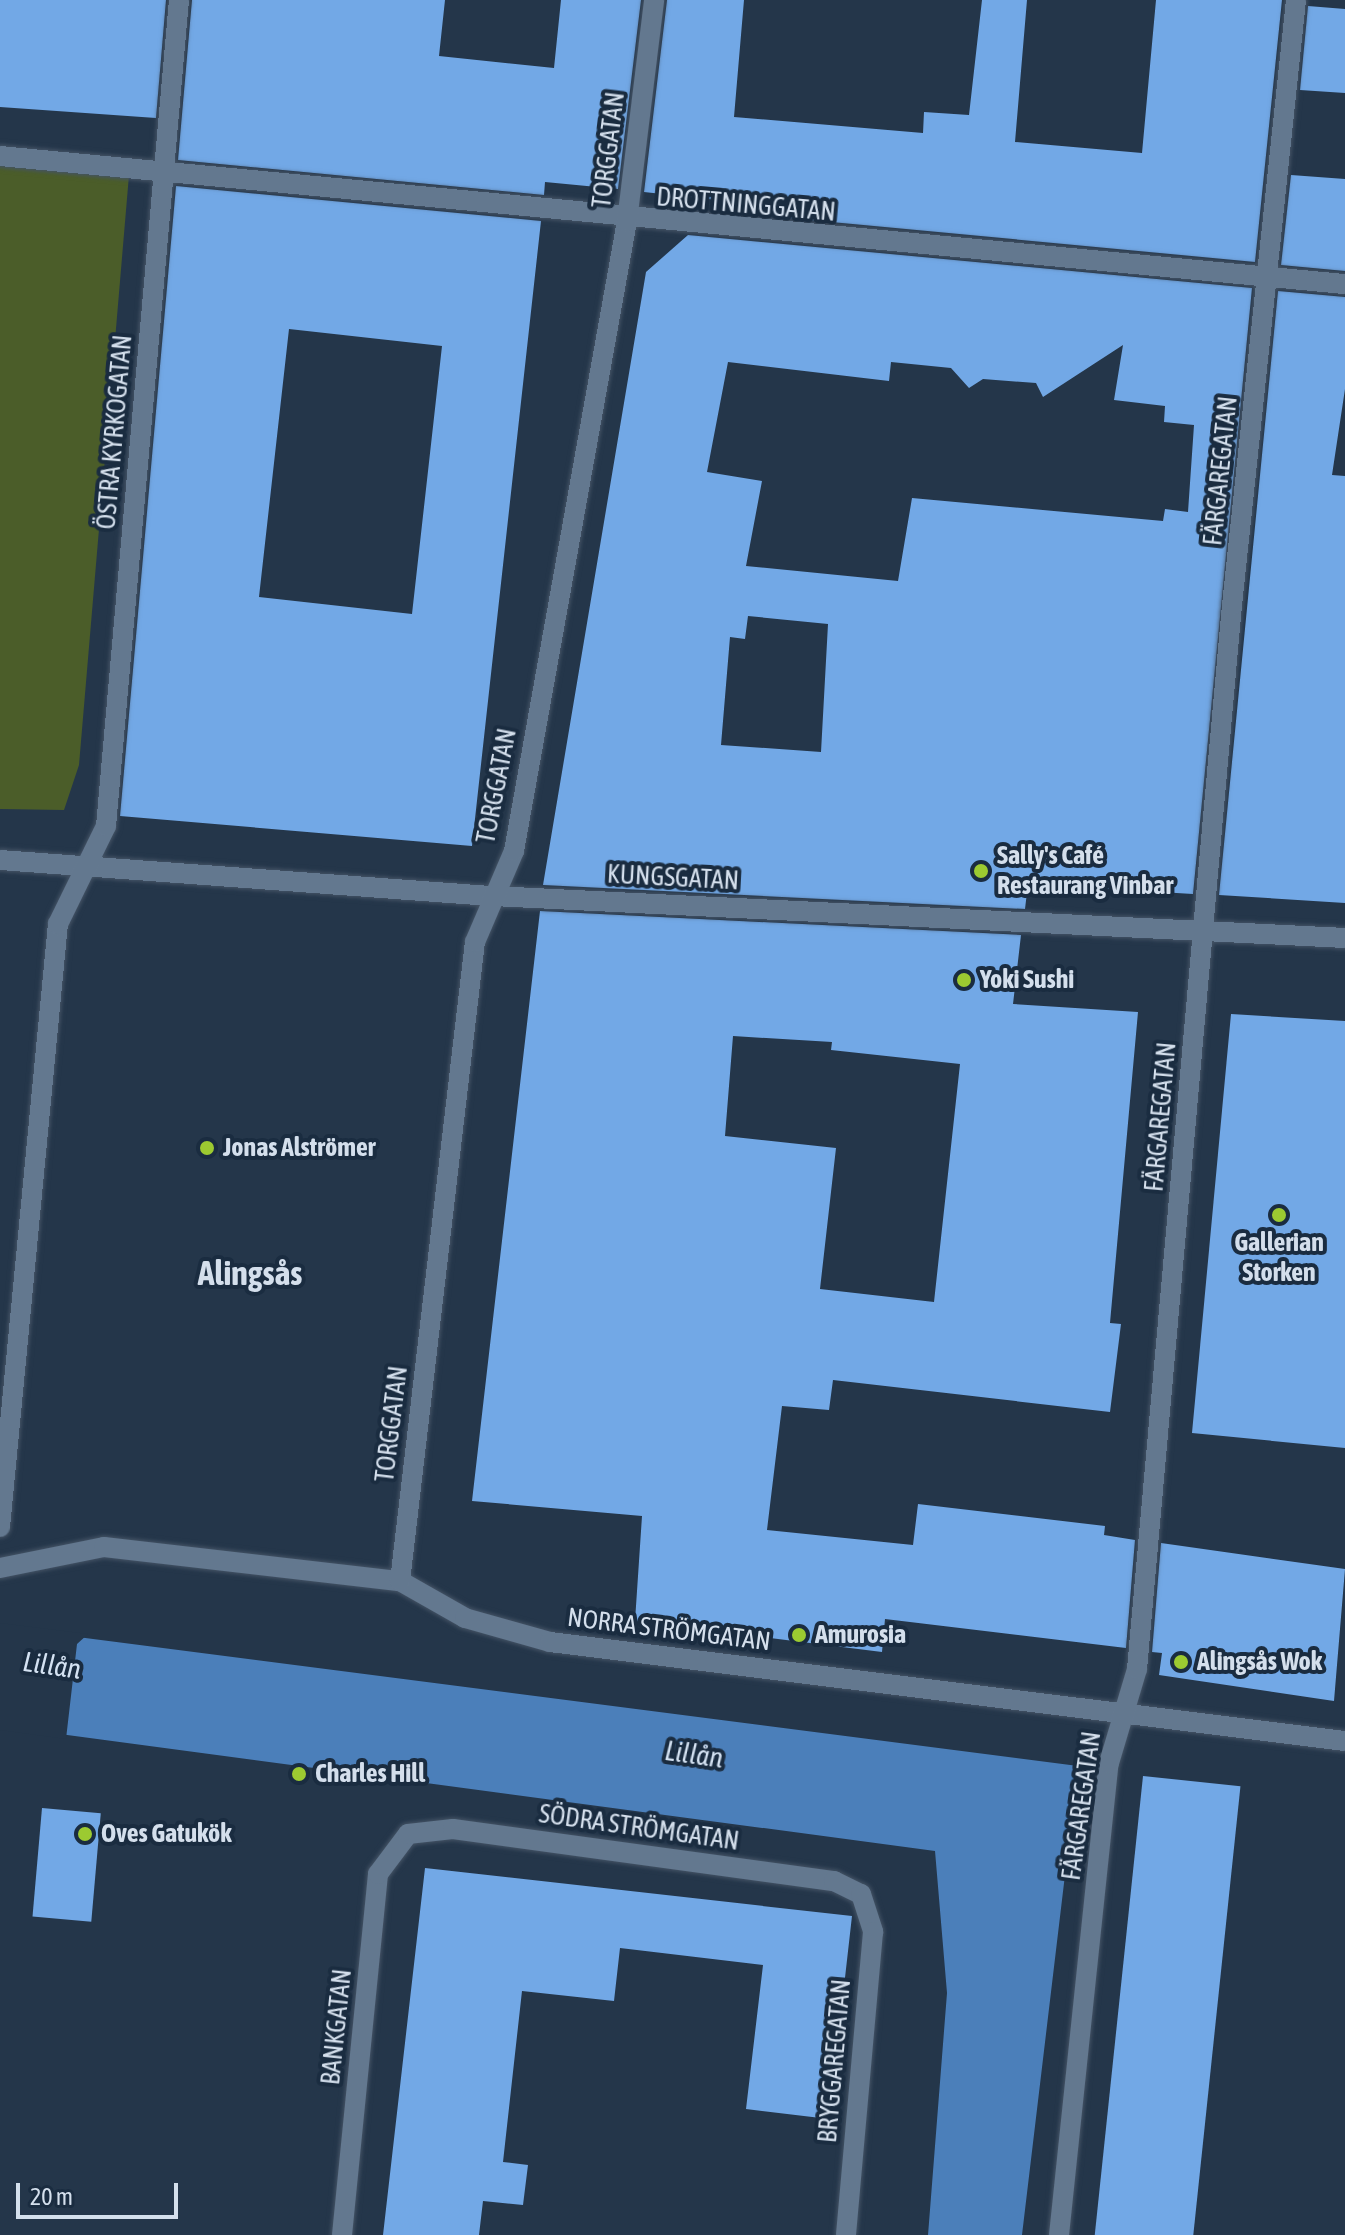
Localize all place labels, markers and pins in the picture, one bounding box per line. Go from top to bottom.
place label: Sally's Café Restaurang Vinbar [997,840,1173,902]
marker: Sally's Café Restaurang Vinbar [972,862,990,880]
place label: Yoki Sushi [980,964,1074,996]
marker: Yoki Sushi [955,971,973,989]
place label: Jonas Alströmer [223,1132,375,1164]
marker: Jonas Alströmer [198,1139,216,1157]
marker: Gallerian Storken [1270,1206,1288,1224]
place label: Gallerian Storken [1234,1227,1324,1288]
place label: Amurosia [815,1619,906,1651]
marker: Amurosia [790,1626,808,1644]
place label: Alingsås Wok [1197,1646,1322,1678]
marker: Alingsås Wok [1172,1653,1190,1671]
place label: Charles Hill [315,1758,425,1790]
marker: Charles Hill [290,1765,308,1783]
place label: Oves Gatukök [101,1818,232,1850]
marker: Oves Gatukök [76,1825,94,1843]

